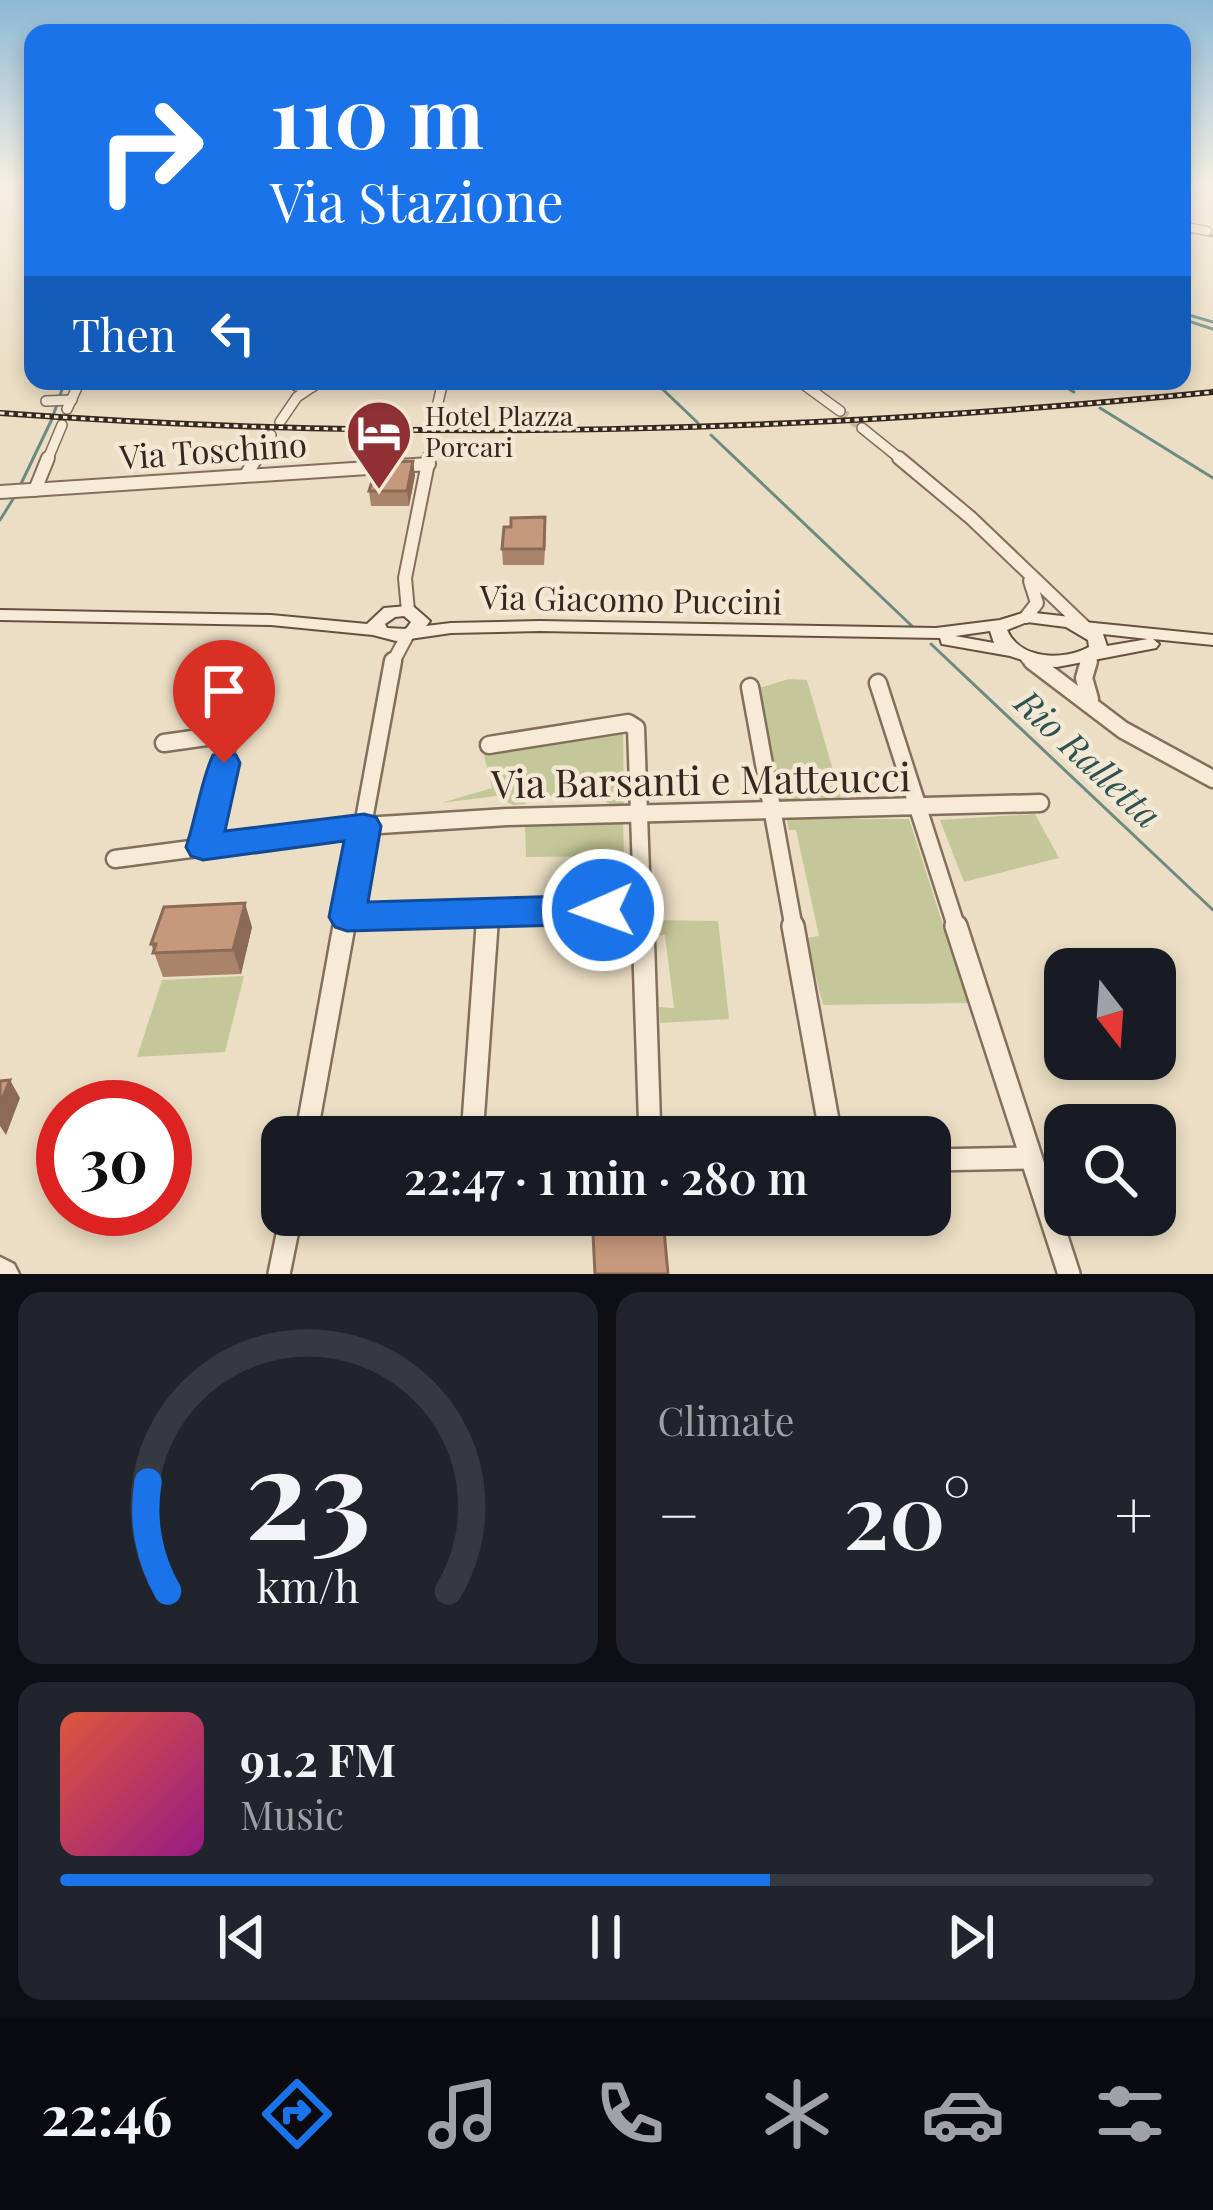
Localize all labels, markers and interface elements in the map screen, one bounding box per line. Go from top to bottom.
text: 110 m [270,58,484,170]
icon: right [72,72,228,228]
text: Via Stazione [270,165,564,237]
icon: left [200,300,266,366]
text: Then [72,303,176,363]
place label: Hotel Plazza Porcari [425,397,574,464]
hotel icon: Hotel Plazza Porcari [344,398,414,492]
street label: Via Toschino [117,421,308,478]
street label: Via Giacomo Puccini [478,573,783,623]
pin [173,640,275,763]
icon: arrive [191,658,257,724]
water label: Rio Ralletta [1005,676,1173,837]
street label: Via Barsanti e Matteucci [489,749,911,809]
position arrow [540,847,666,973]
north arrow [1044,948,1176,1080]
map controls [1044,948,1176,1236]
speed limit sign: 30 [36,1080,192,1236]
button: search [1044,1104,1176,1236]
text: 22:47 · 1 min · 280 m [404,1146,808,1206]
text: Climate [658,1394,795,1446]
text: 23 [245,1405,371,1571]
text: 20° [843,1453,971,1573]
text: − [658,1469,700,1557]
text: + [1114,1469,1153,1557]
text: km/h [256,1557,359,1614]
text: 91.2 FM [240,1728,396,1788]
text: Music [240,1788,344,1840]
icon: previous [209,1904,275,1970]
icon: pause [573,1904,639,1970]
icon: next [938,1904,1004,1970]
icon: directions [255,2072,339,2156]
icon: music [421,2072,505,2156]
icon: phone [588,2072,672,2156]
icon: climate [755,2072,839,2156]
icon: car [921,2072,1005,2156]
icon: filters [1088,2072,1172,2156]
text: 22:46 [41,2078,172,2150]

